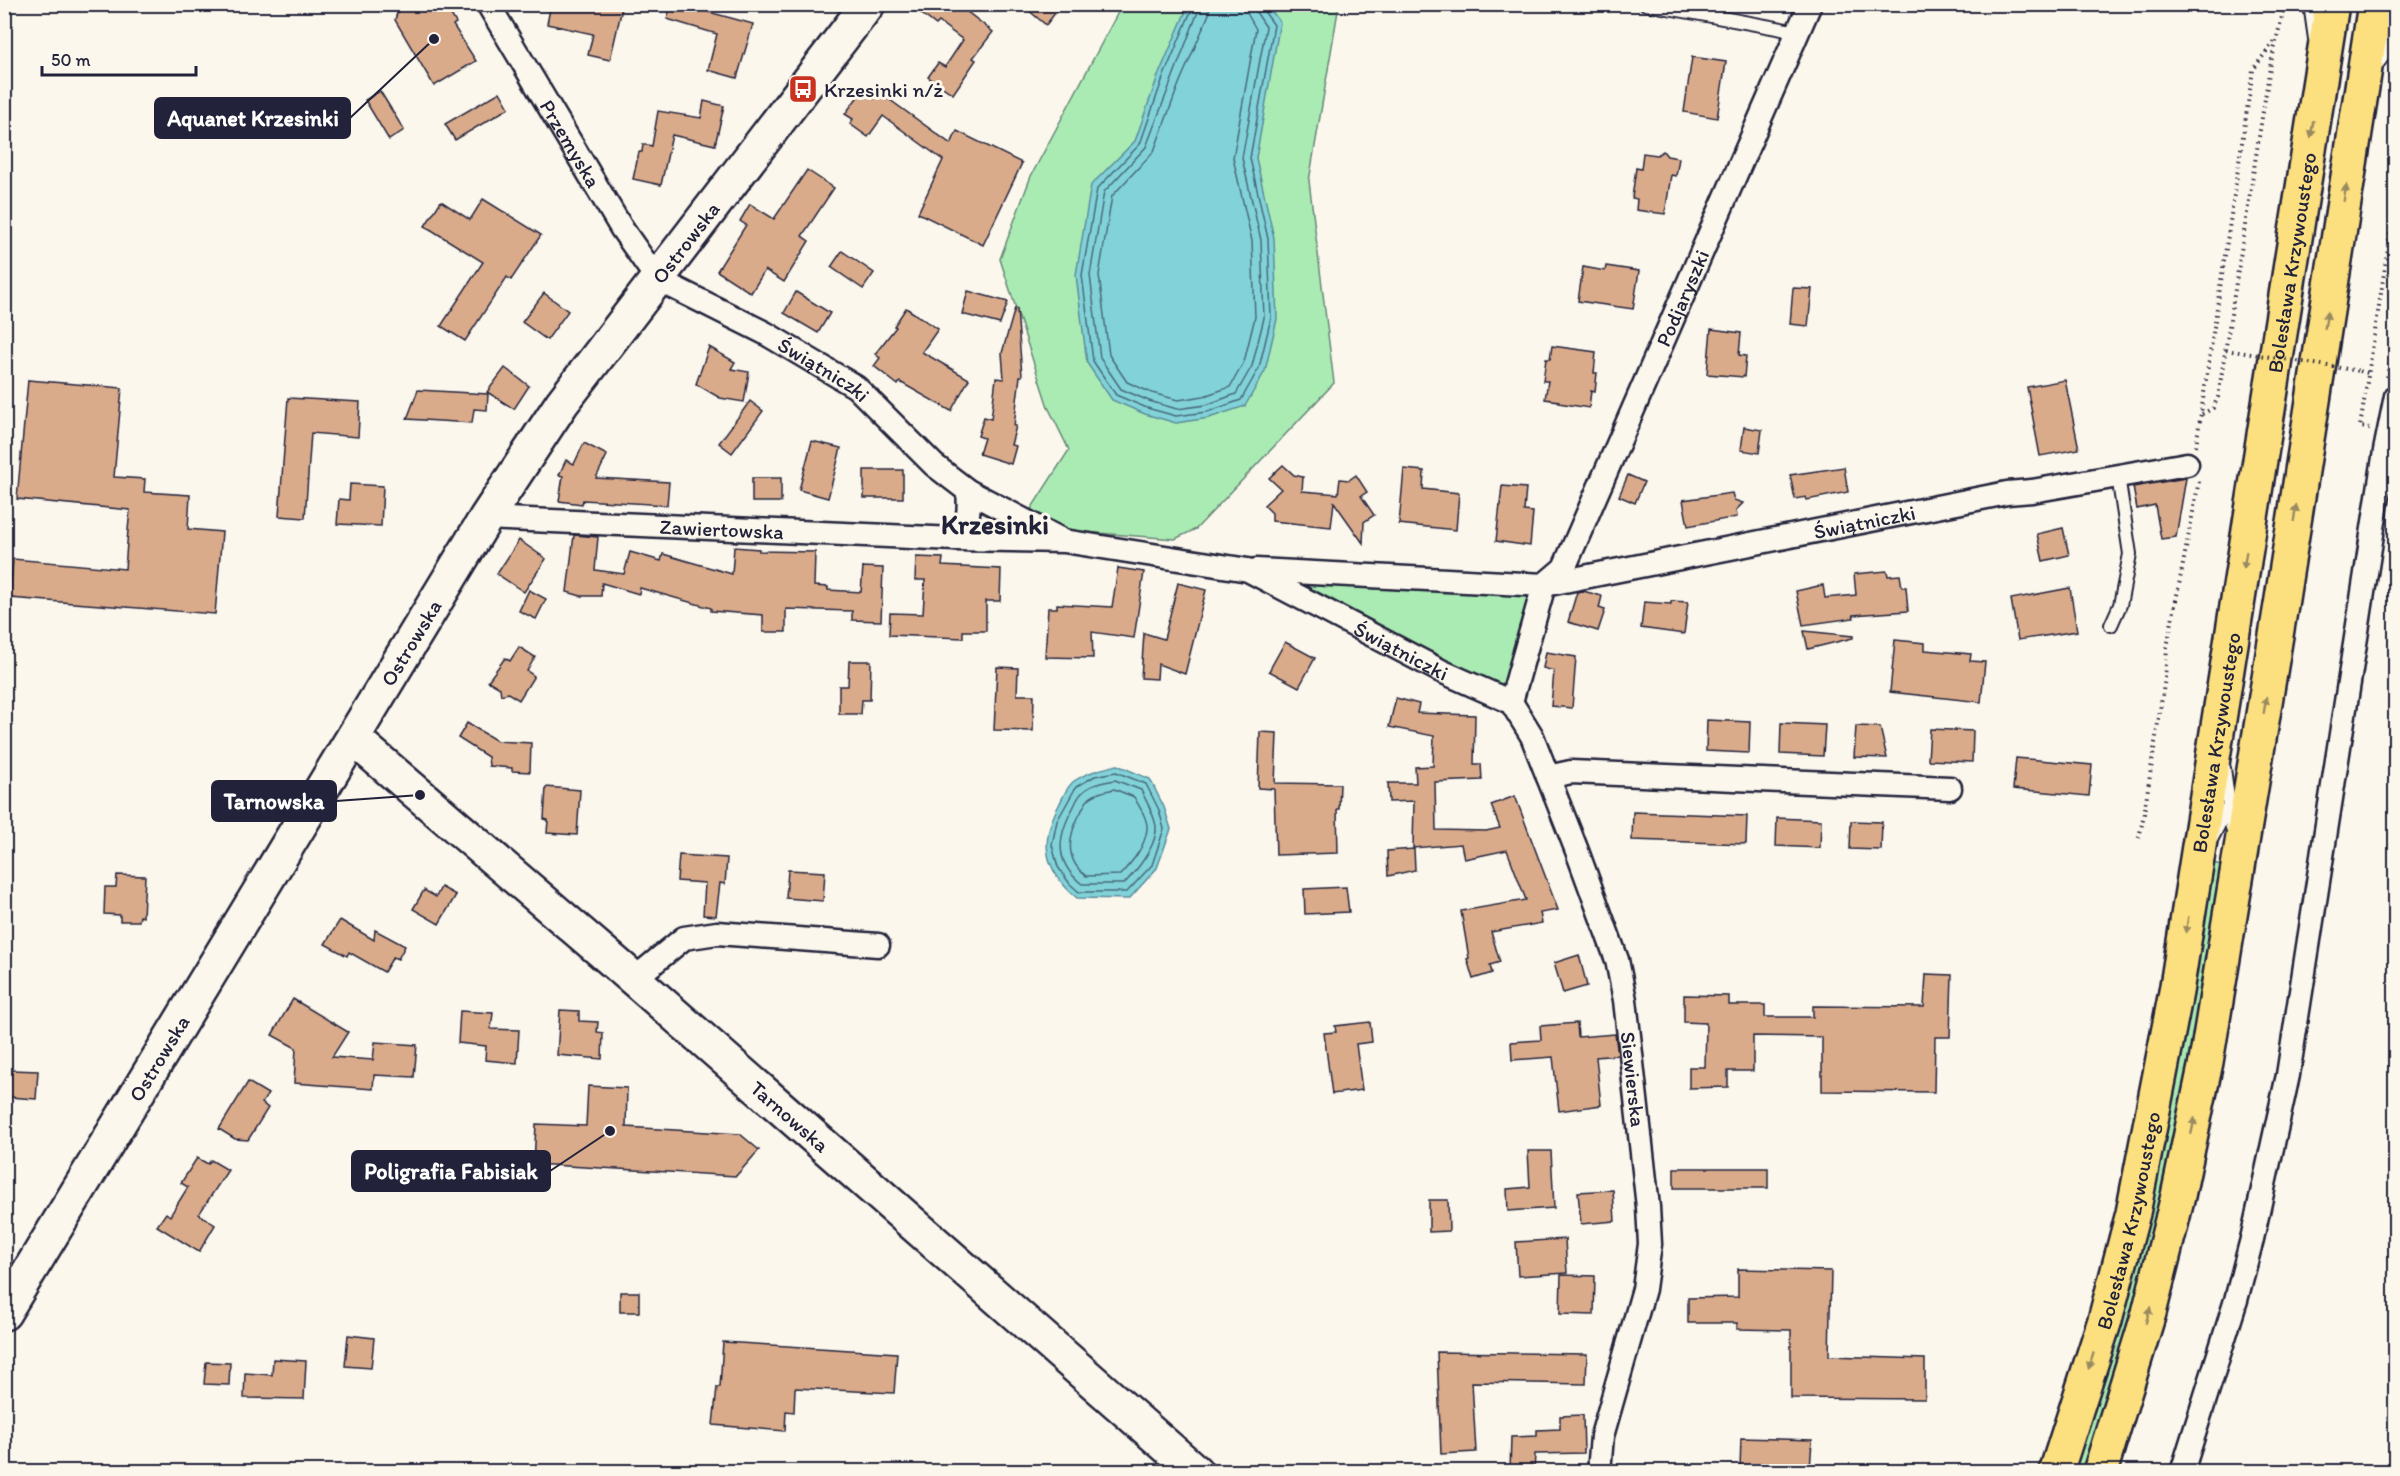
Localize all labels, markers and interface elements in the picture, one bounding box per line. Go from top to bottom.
scale bar [42,39,196,77]
text: 50 m [51,49,91,71]
bus stop icon: Krzesinki n/ż [787,73,819,105]
place label: Krzesinki n/ż [824,77,943,102]
street label: Przemyska [535,95,607,192]
callout: Aquanet Krzesinki [155,98,350,138]
text: Aquanet Krzesinki [166,105,339,132]
one-way arrow [2307,120,2316,139]
street label: Bolesława Krzywoustego [2261,150,2321,375]
one-way arrow [2341,184,2350,203]
street label: Ostrowska [646,196,724,288]
street label: Podjaryszki [1650,246,1714,350]
one-way arrow [2321,310,2330,329]
street label: Świątniczki [774,331,876,407]
street label: Świątniczki [1811,499,1917,544]
one-way arrow [2291,503,2300,522]
district label: Krzesinki [941,508,1049,541]
street label: Zawiertowska [659,513,784,544]
one-way arrow [2241,550,2250,569]
street label: Ostrowska [375,595,446,690]
street label: Świątniczki [1350,615,1453,685]
street label: Bolesława Krzywoustego [2186,630,2245,855]
one-way arrow [2260,696,2269,715]
callout: Tarnowska [212,781,336,821]
text: Tarnowska [223,788,325,815]
one-way arrow [2182,916,2191,935]
street label: Ostrowska [123,1010,194,1106]
street label: Siewierska [1616,1030,1651,1128]
street label: Tarnowska [746,1075,835,1157]
street label: Bolesława Krzywoustego [2090,1109,2165,1333]
one-way arrow [2189,1116,2198,1135]
callout: Poligrafia Fabisiak [352,1151,550,1191]
text: Poligrafia Fabisiak [364,1158,538,1185]
one-way arrow [2144,1306,2153,1324]
one-way arrow [2086,1352,2096,1370]

